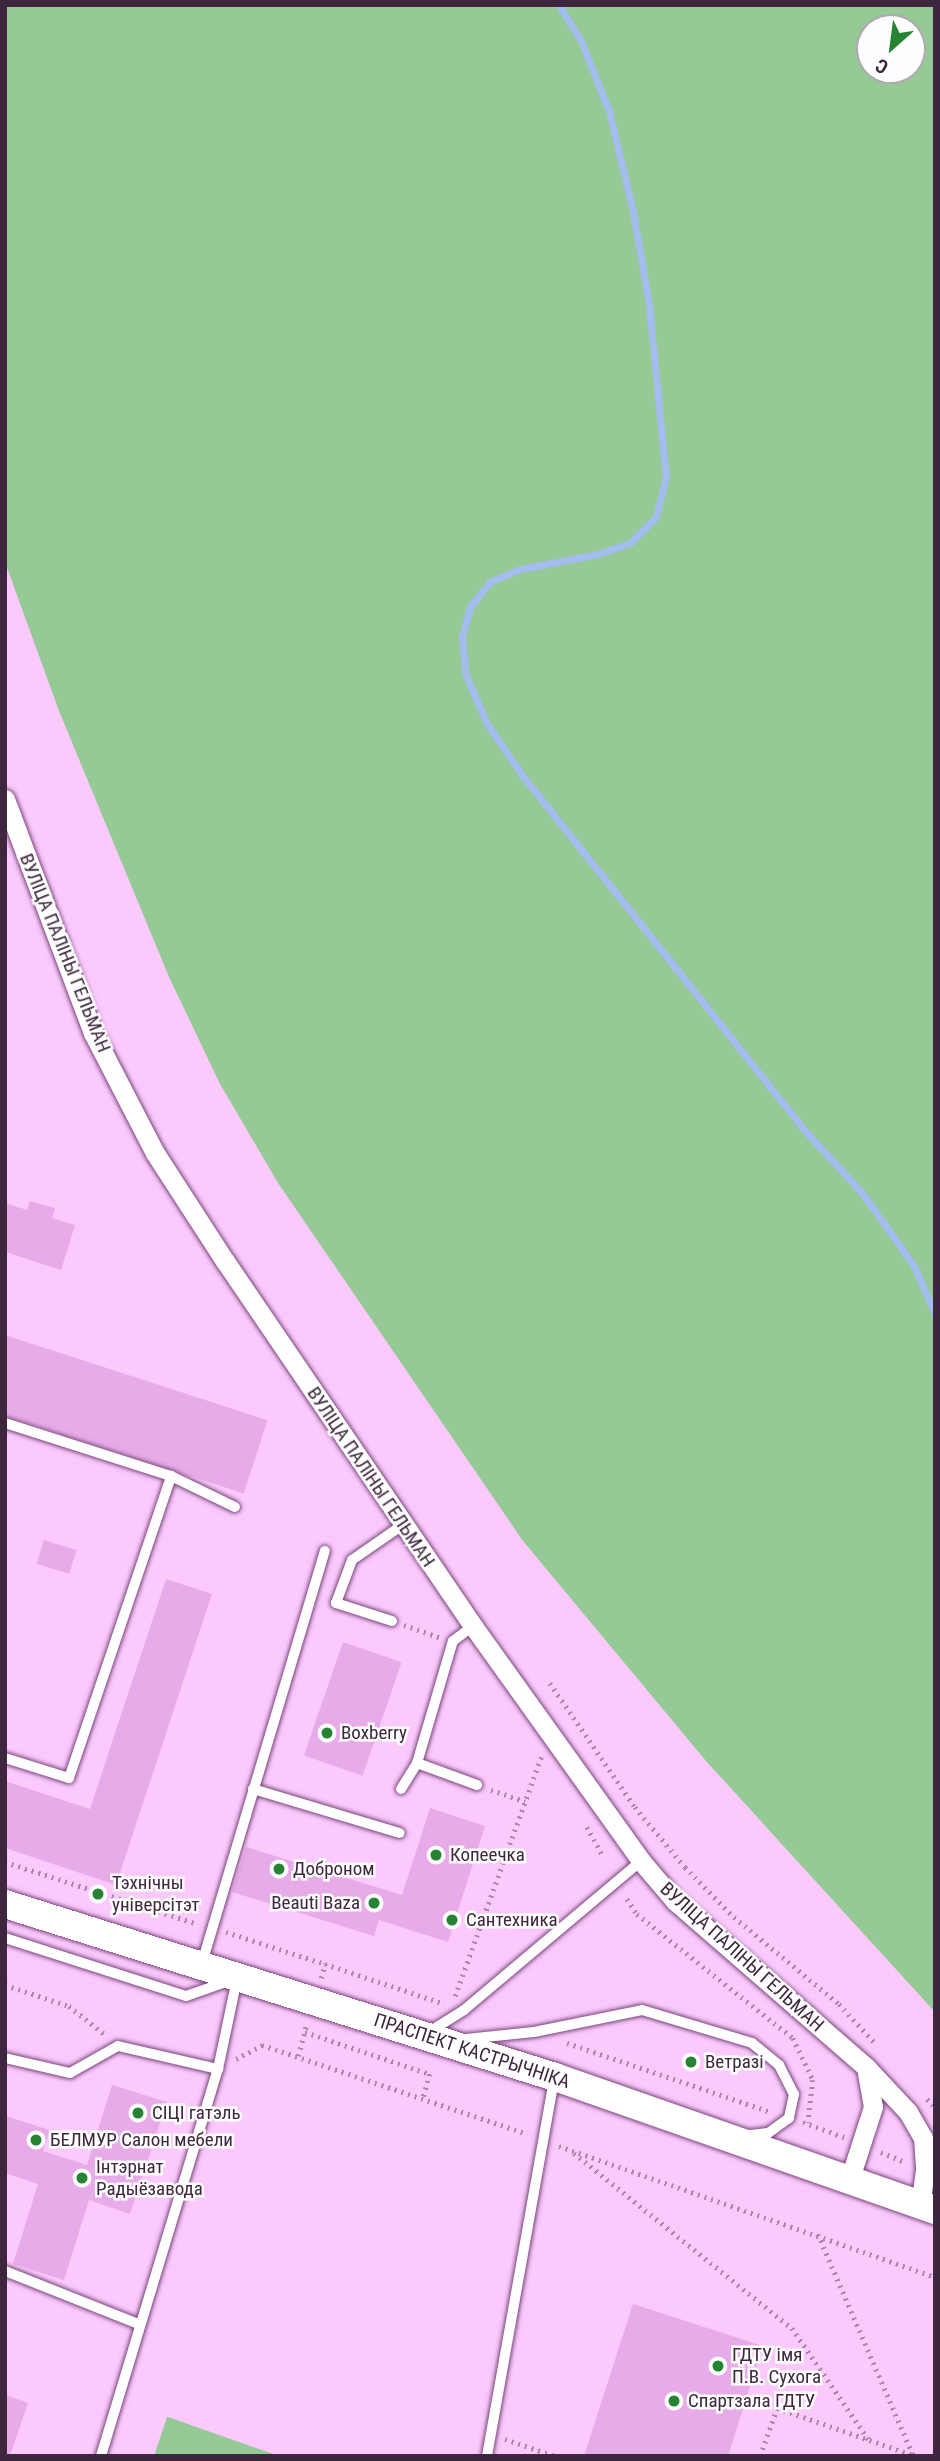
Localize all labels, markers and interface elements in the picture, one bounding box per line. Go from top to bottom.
north arrow [856,14,926,84]
text: С [872,54,892,79]
street label: ВУЛІЦА ПАЛІНЫ ГЕЛЬМАН [15,850,115,1056]
street label: ВУЛІЦА ПАЛІНЫ ГЕЛЬМАН [302,1383,440,1571]
place label: Boxberry [341,1722,407,1744]
marker: Boxberry [319,1725,335,1741]
place label: Копеечка [450,1844,525,1866]
marker: Копеечка [428,1847,444,1863]
place label: Доброном [293,1858,375,1880]
marker: Доброном [271,1861,287,1877]
place label: Тэхнічны універсітэт [112,1872,199,1916]
street label: ВУЛІЦА ПАЛІНЫ ГЕЛЬМАН [656,1878,828,2036]
marker: Тэхнічны універсітэт [90,1886,106,1902]
place label: Beauti Baza [271,1892,360,1914]
marker: Beauti Baza [366,1895,382,1911]
place label: Сантехника [466,1909,558,1931]
marker: Сантехника [444,1912,460,1928]
street label: ПРАСПЕКТ КАСТРЫЧНІКА [371,2009,573,2093]
place label: Ветразі [705,2051,764,2073]
marker: Ветразі [683,2054,699,2070]
place label: СІЦІ гатэль [152,2102,241,2124]
marker: СІЦІ гатэль [130,2105,146,2121]
place label: БЕЛМУР Салон мебели [50,2129,233,2151]
marker: БЕЛМУР Салон мебели [28,2132,44,2148]
place label: Інтэрнат Радыёзавода [96,2156,203,2200]
marker: Інтэрнат Радыёзавода [74,2170,90,2186]
place label: ГДТУ імя П.В. Сухога [732,2344,821,2388]
marker: ГДТУ імя П.В. Сухога [710,2358,726,2374]
place label: Спартзала ГДТУ [688,2390,815,2412]
marker: Спартзала ГДТУ [666,2393,682,2409]

